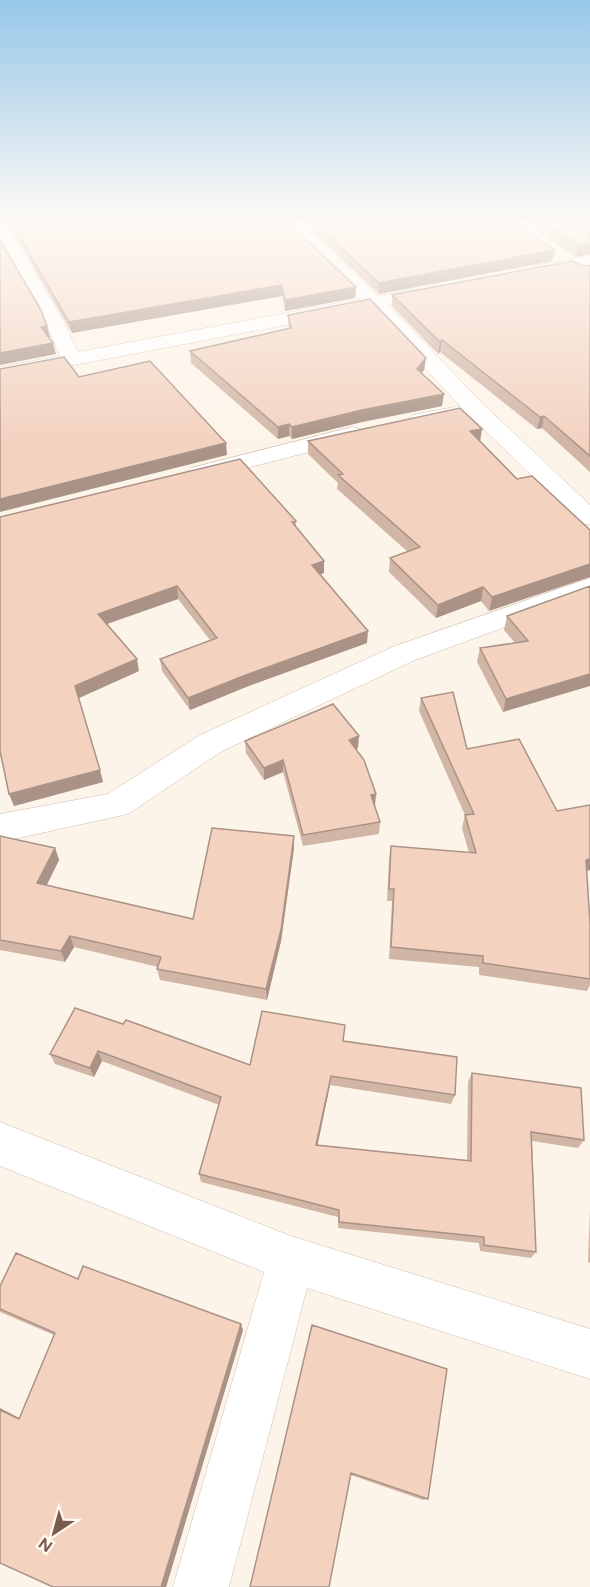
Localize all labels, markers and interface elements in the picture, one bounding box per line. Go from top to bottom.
north arrow [24,1503,84,1563]
text: N [35,1533,56,1556]

